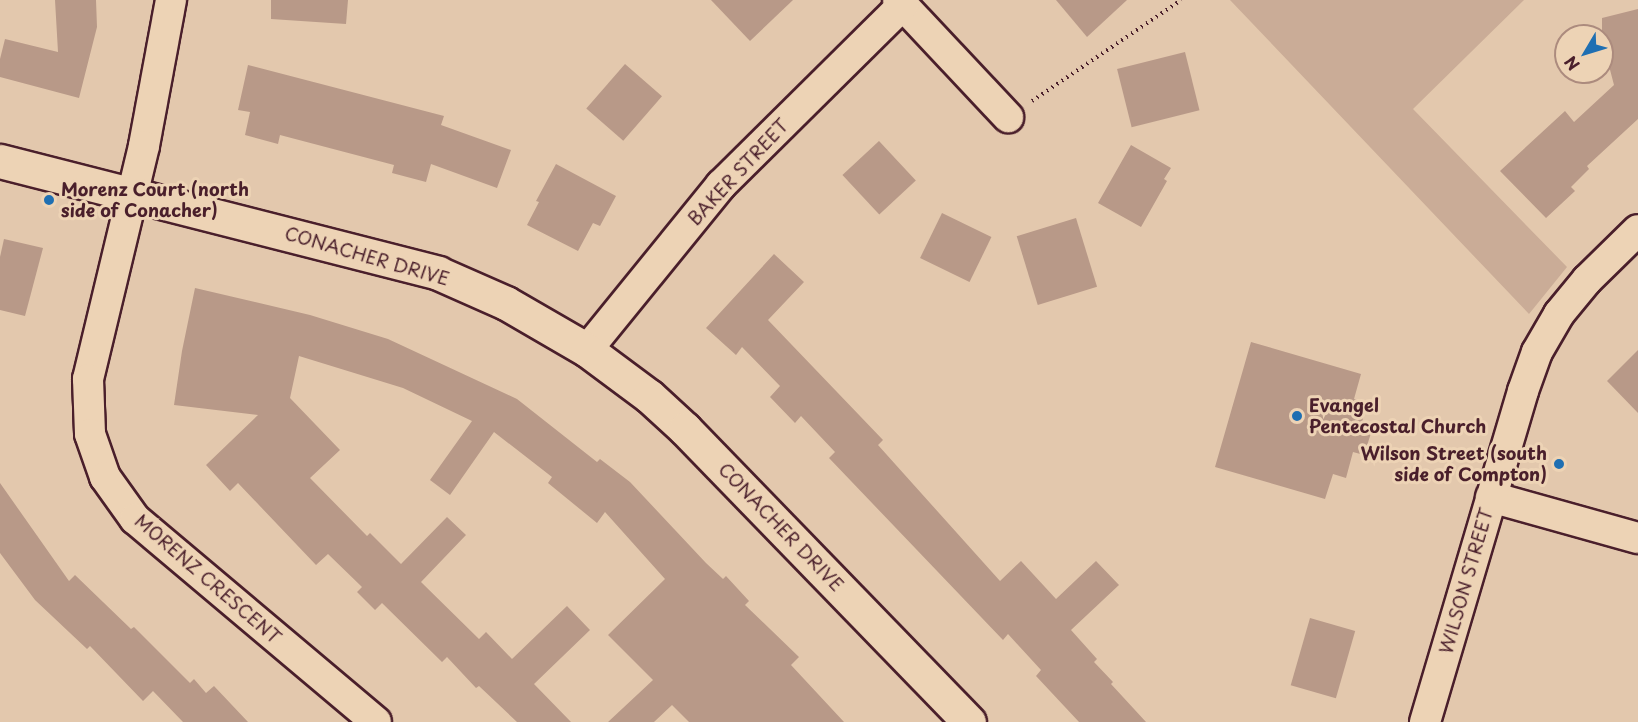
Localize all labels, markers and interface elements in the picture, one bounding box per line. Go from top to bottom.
north arrow [1554,24,1614,84]
text: N [1558,51,1585,76]
street label: BAKER STREET [682,113,794,231]
place label: Morenz Court (north side of Conacher) [61,179,251,222]
marker: Morenz Court (north side of Conacher) [42,193,56,207]
street label: CONACHER DRIVE [283,222,451,290]
place label: Evangel Pentecostal Church [1309,395,1486,438]
marker: Evangel Pentecostal Church [1290,409,1304,423]
place label: Wilson Street (south side of Compton) [1361,443,1547,486]
marker: Wilson Street (south side of Compton) [1552,457,1566,471]
street label: CONACHER DRIVE [715,459,847,595]
street label: WILSON STREET [1435,506,1497,656]
street label: MORENZ CRESCENT [131,510,285,648]

